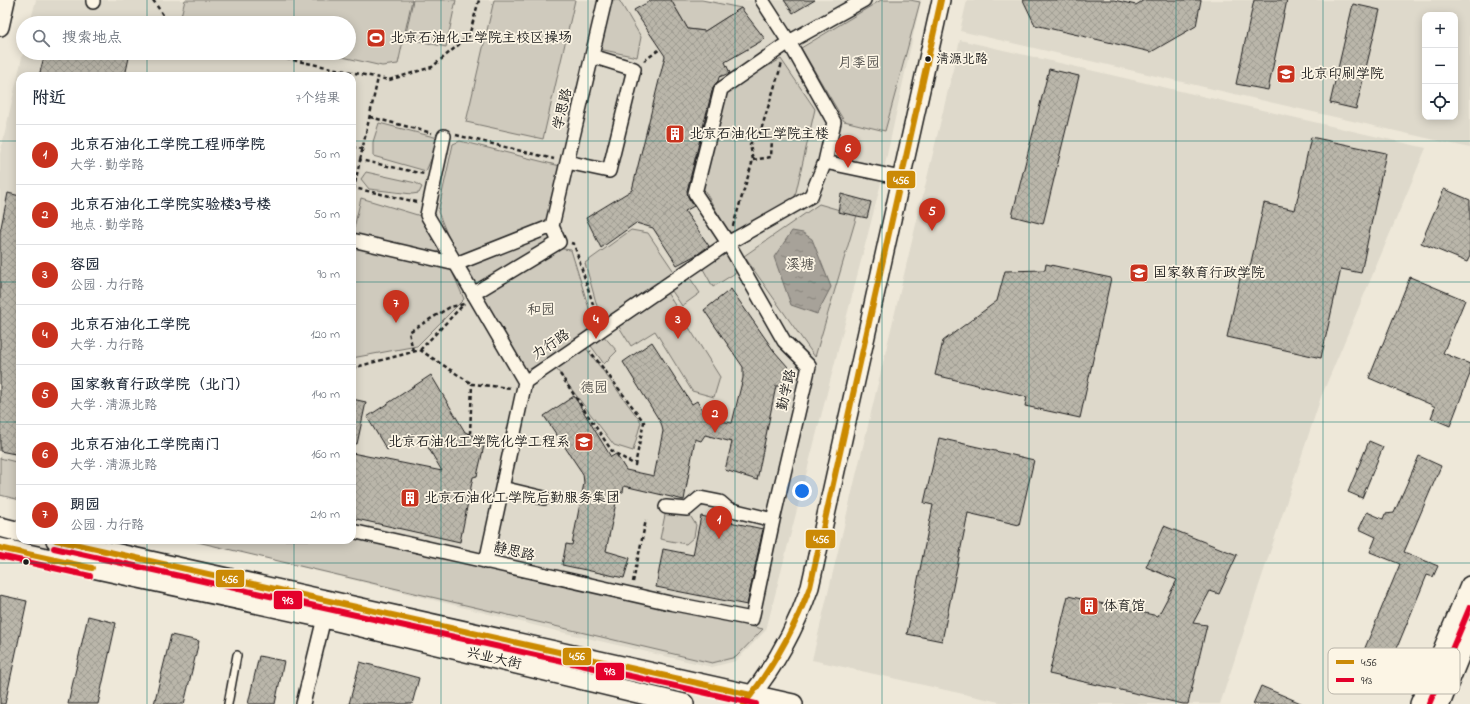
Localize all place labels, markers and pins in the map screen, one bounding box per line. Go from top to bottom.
sports icon: 北京石油化工学院主校区操场 [365,27,387,49]
place label: 北京石油化工学院主校区操场 [390,28,572,49]
place label: 清源北路 [936,50,988,69]
marker: 清源北路 [923,54,933,64]
school or university icon: 北京印刷学院 [1275,63,1297,85]
place label: 北京印刷学院 [1300,64,1384,85]
building icon: 北京石油化工学院主楼 [664,123,686,145]
place label: 北京石油化工学院主楼 [689,124,829,145]
pin: 6 [835,135,861,168]
pin: 5 [919,198,945,231]
school or university icon: 国家教育行政学院 [1128,262,1150,284]
place label: 国家教育行政学院 [1153,263,1265,284]
pin: 7 [383,290,409,323]
pin: 4 [583,306,609,339]
pin: 3 [665,306,691,339]
pin: 2 [702,400,728,433]
school or university icon: 北京石油化工学院化学工程系 [573,431,595,453]
place label: 北京石油化工学院化学工程系 [388,432,570,453]
building icon: 北京石油化工学院后勤服务集团 [399,487,421,509]
place label: 北京石油化工学院后勤服务集团 [424,488,620,509]
pin: 1 [706,506,732,539]
unlabelled marker [21,557,31,567]
building icon: 体育馆 [1078,595,1100,617]
place label: 体育馆 [1103,596,1145,617]

